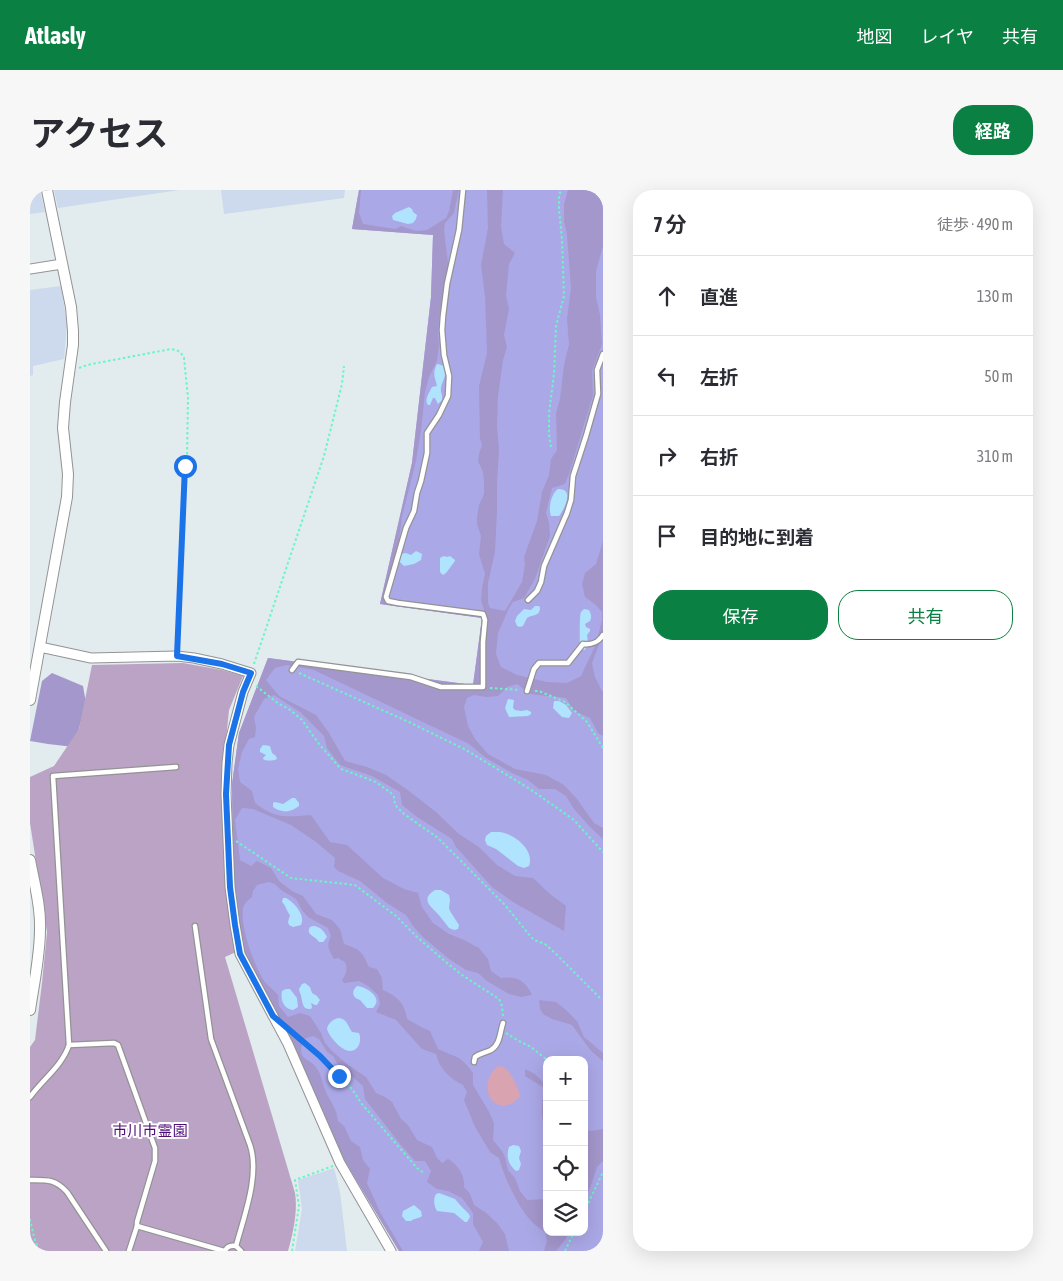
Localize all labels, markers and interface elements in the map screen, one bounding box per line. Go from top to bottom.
text: Atlasly [25,22,86,49]
text: 地図 [857,26,893,47]
text: レイヤ [921,26,974,47]
text: 共有 [1002,26,1038,47]
button: 経路 [953,105,1033,155]
text: アクセス [30,113,168,153]
text: 7 分 [653,212,687,236]
text: 徒歩 · 490 m [937,215,1013,233]
icon: ahead [653,282,681,310]
text: 直進 [700,286,738,308]
text: 130 m [977,287,1013,305]
icon: left [653,362,681,390]
text: 左折 [700,366,738,388]
text: 50 m [984,367,1013,385]
icon: right [653,442,681,470]
text: 右折 [700,446,738,468]
text: 310 m [977,447,1013,465]
route start [174,455,197,478]
icon: arrive [653,522,681,550]
text: 目的地に到着 [700,526,814,548]
button: 保存 [653,590,828,640]
button: 共有 [838,590,1013,640]
map controls [543,1056,588,1236]
button: + [543,1056,588,1101]
route end [328,1065,351,1088]
button: − [543,1101,588,1146]
park label: 市川市霊園 [112,1122,188,1139]
button: locate [543,1146,588,1191]
button: layers [543,1191,588,1236]

